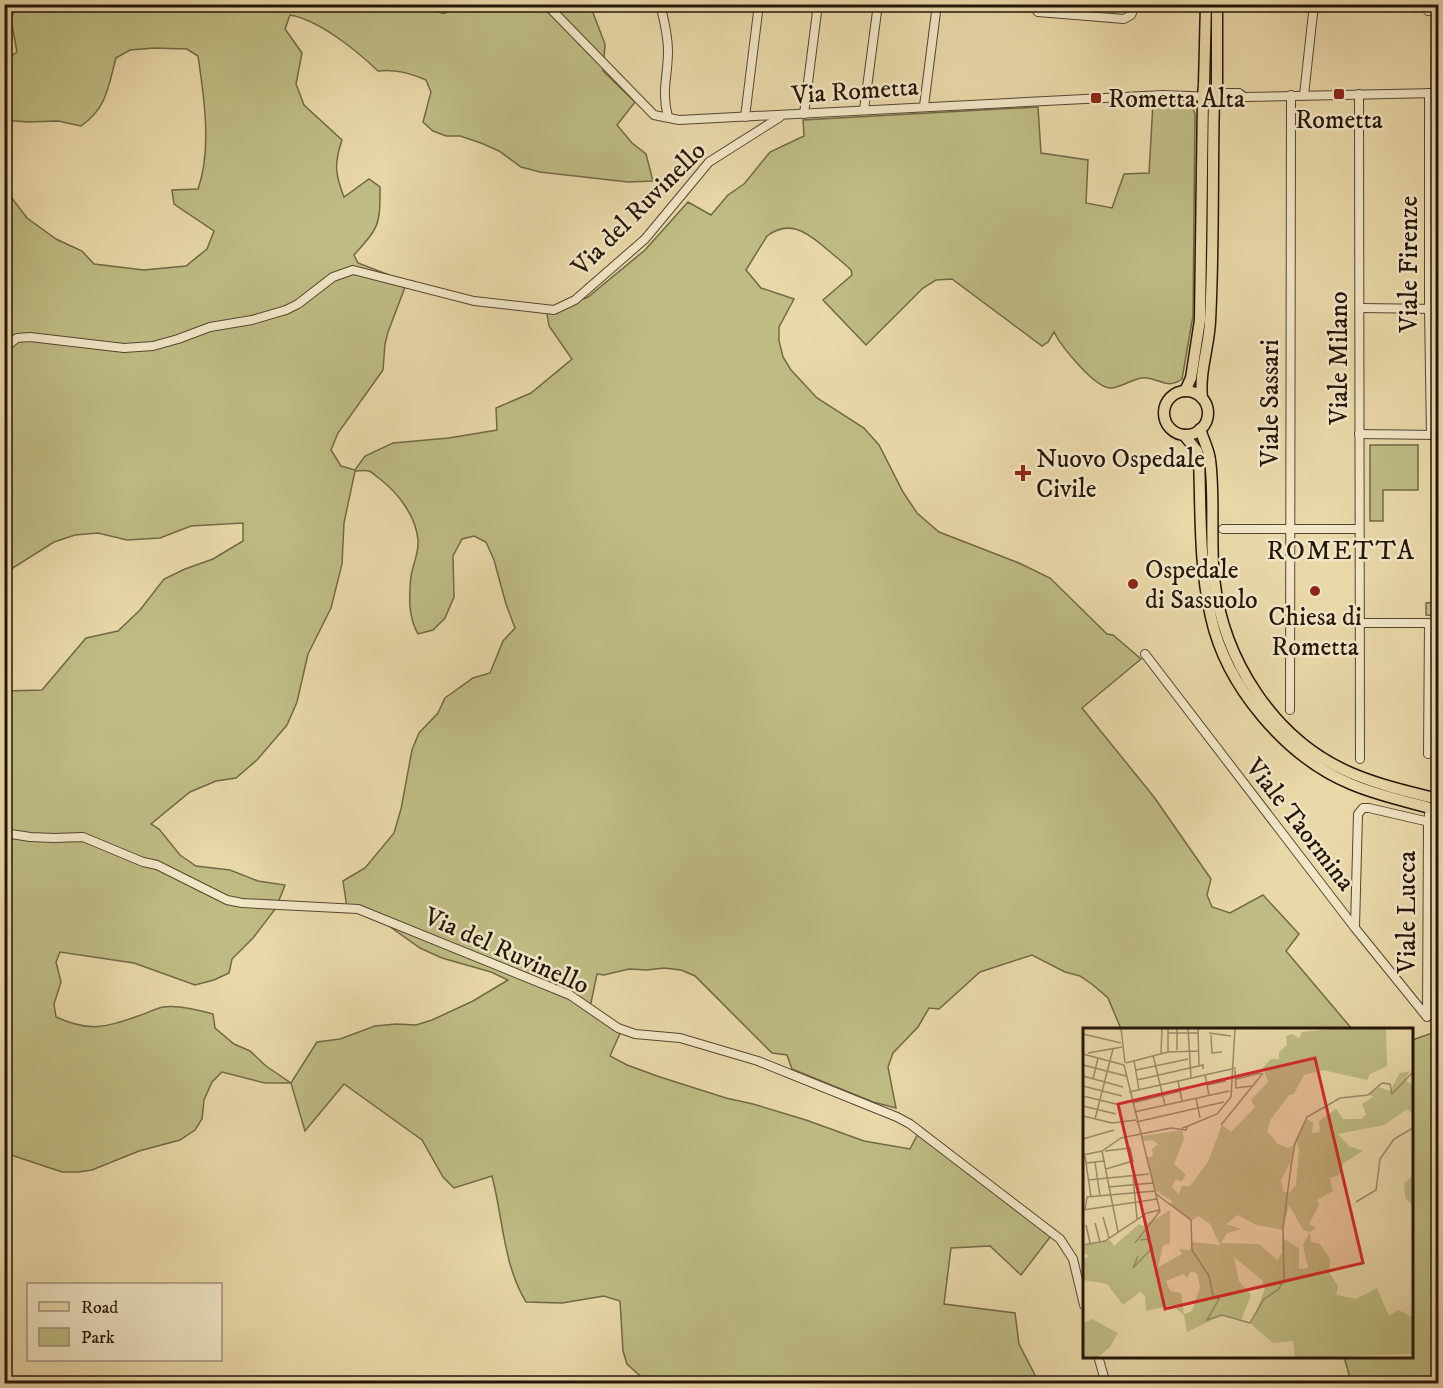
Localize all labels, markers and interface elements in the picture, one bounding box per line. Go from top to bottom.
street label: Via Rometta [789,71,920,112]
place label: Rometta Alta [1108,83,1245,116]
marker: Rometta [1332,87,1346,101]
marker: Rometta Alta [1089,91,1103,105]
place label: Rometta [1295,104,1383,137]
street label: Via del Ruvinello [564,135,713,284]
street label: Viale Firenze [1393,196,1426,333]
street label: Viale Milano [1323,291,1356,426]
street label: Viale Sassari [1254,339,1287,468]
place label: Nuovo Ospedale Civile [1036,443,1205,506]
marker: Nuovo Ospedale Civile [1014,464,1032,482]
district label: ROMETTA [1267,534,1415,568]
place label: Ospedale di Sassuolo [1145,554,1258,617]
marker: Ospedale di Sassuolo [1126,577,1140,591]
marker: Chiesa di Rometta [1308,584,1322,598]
place label: Chiesa di Rometta [1268,601,1362,664]
street label: Viale Taormina [1237,751,1362,898]
street label: Viale Lucca [1391,851,1424,974]
street label: Via del Ruvinello [418,900,594,1002]
inset map [1083,1028,1413,1358]
legend [27,1283,222,1361]
text: Road [81,1297,118,1319]
text: Park [81,1327,115,1349]

